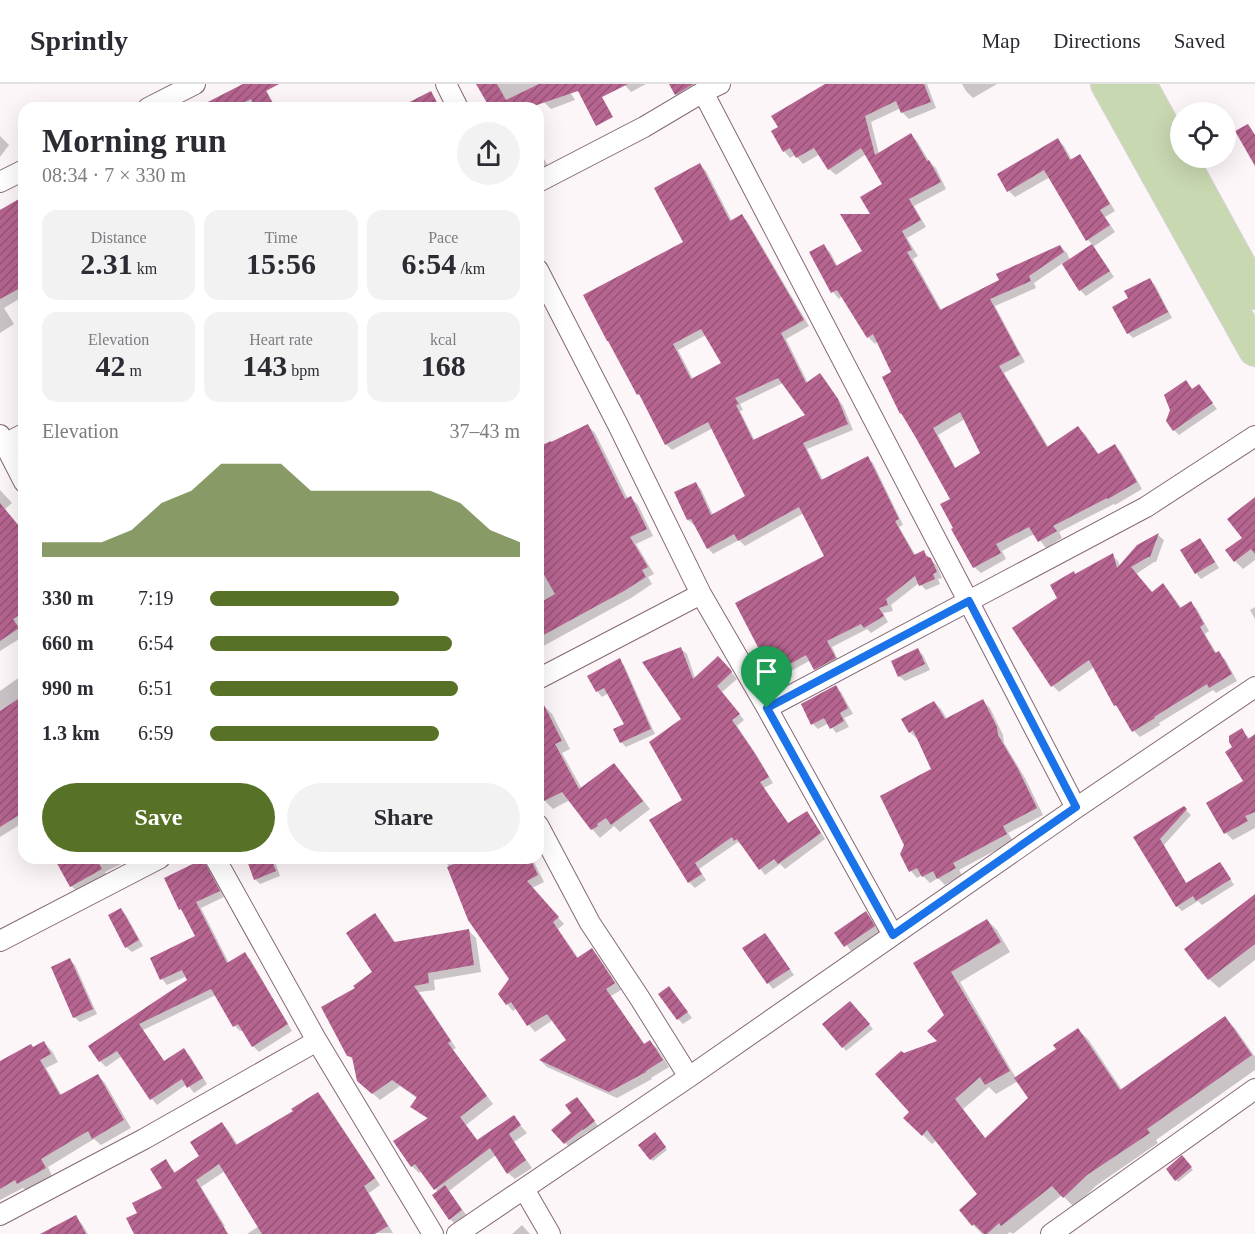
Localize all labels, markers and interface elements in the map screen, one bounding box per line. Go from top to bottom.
text: Sprintly [30,25,128,56]
text: Map [982,29,1020,53]
text: Directions [1053,29,1141,53]
text: Saved [1174,29,1225,53]
map controls [1170,102,1236,168]
button: locate [1170,102,1236,168]
button: share [457,122,520,185]
text: Morning run [42,123,226,159]
text: 08:34 · 7 × 330 m [42,164,186,186]
text: Distance [91,229,147,246]
text: Time [264,229,298,246]
text: Pace [428,229,458,246]
text: 2.31 [80,247,133,280]
text: 15:56 [246,247,316,280]
text: 6:54 [401,247,456,280]
text: km [133,260,157,277]
text: /km [456,260,485,277]
text: Elevation [88,331,149,348]
text: Heart rate [249,331,313,348]
text: kcal [430,331,457,348]
text: 42 [95,349,125,382]
text: 143 [242,349,287,382]
text: 168 [421,349,466,382]
text: m [125,362,142,379]
text: bpm [287,362,320,379]
text: Elevation [42,420,119,442]
text: 37–43 m [449,420,520,442]
text: 330 m [42,587,94,609]
text: 7:19 [138,587,174,609]
text: 660 m [42,632,94,654]
text: 6:54 [138,632,174,654]
pin [741,646,792,708]
icon: arrive [750,655,783,688]
text: 990 m [42,677,94,699]
text: 6:51 [138,677,174,699]
text: 1.3 km [42,722,100,744]
text: 6:59 [138,722,174,744]
button: Save [42,783,275,852]
button: Share [287,783,520,852]

